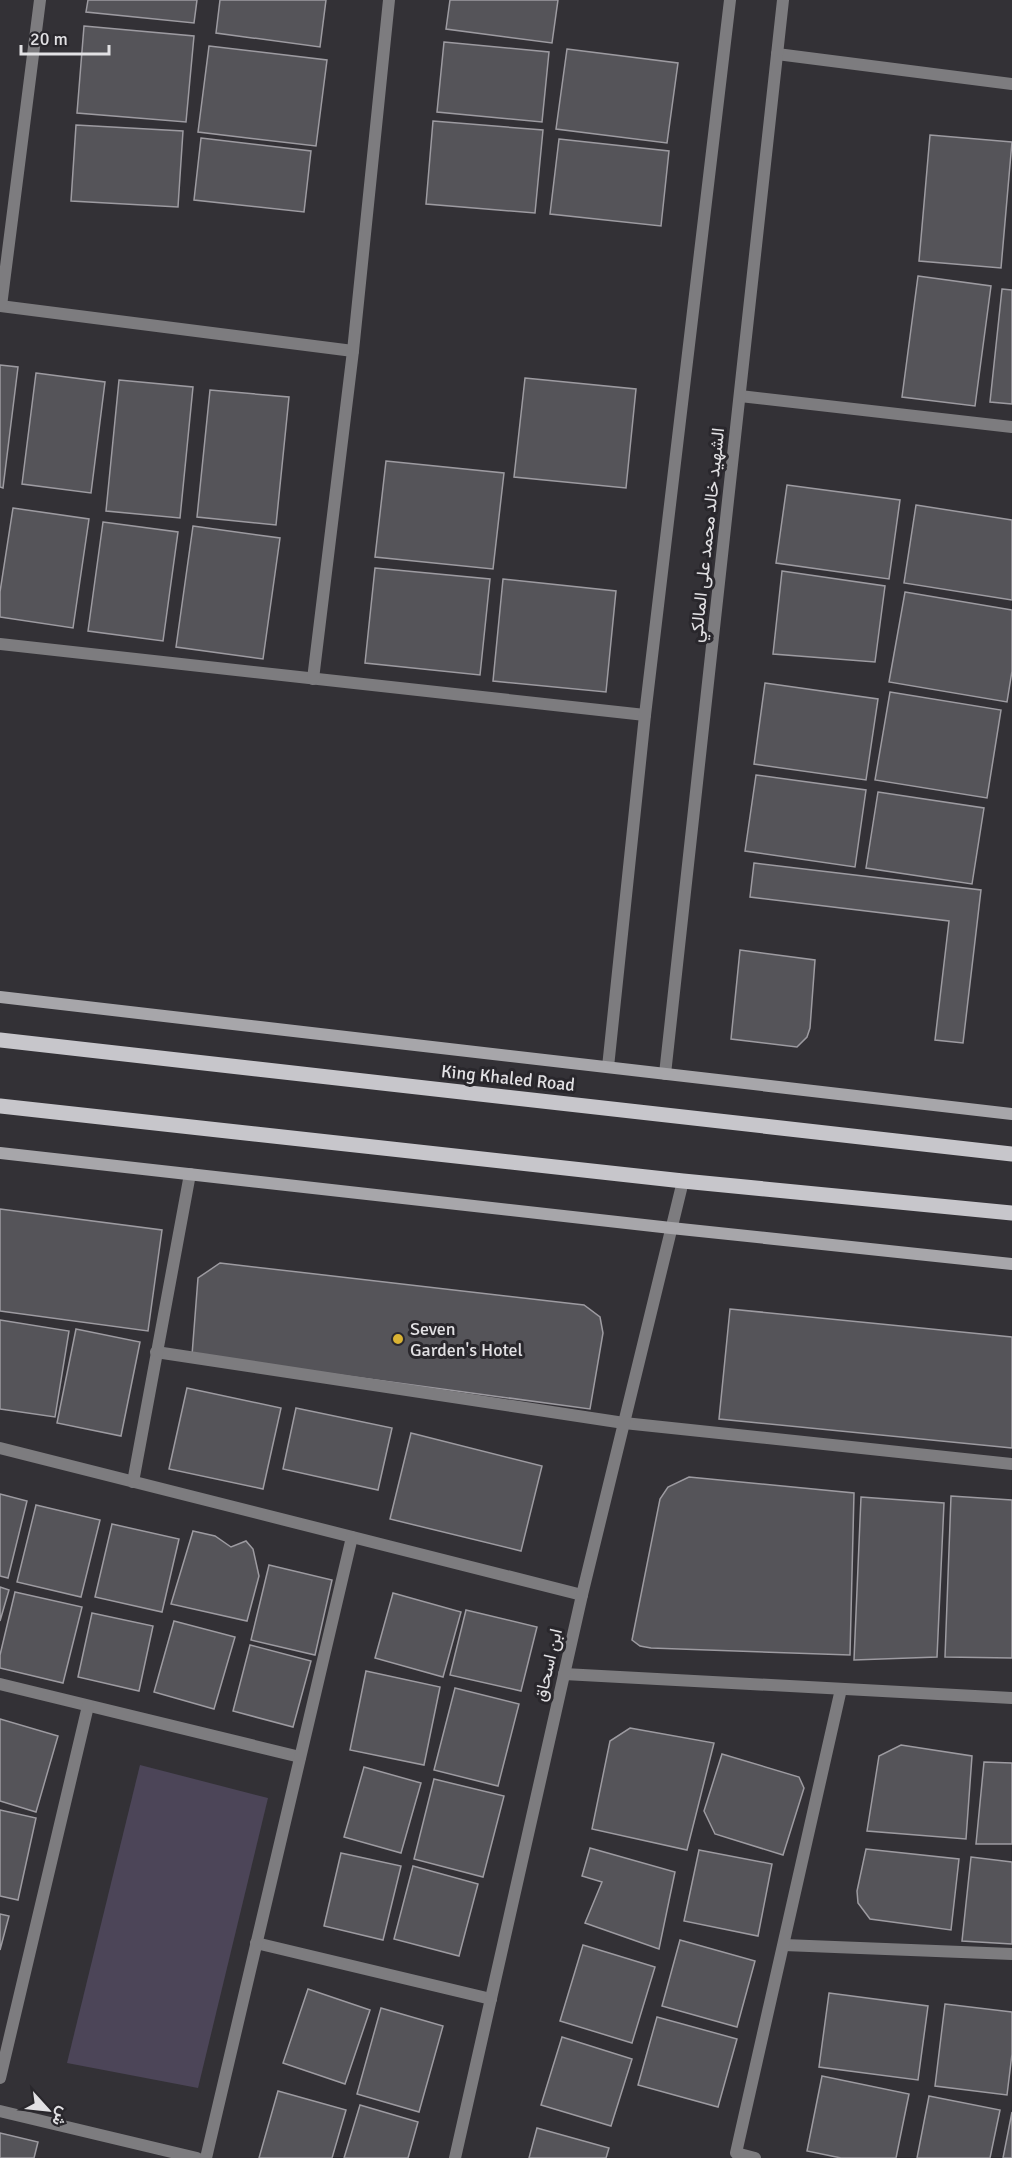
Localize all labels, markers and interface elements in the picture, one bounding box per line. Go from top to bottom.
scale bar [21,18,110,56]
text: 20 m [30,28,68,50]
street label: الشهيد خالد محمد على المالكي [685,426,733,644]
street label: King Khaled Road [440,1060,576,1096]
place label: Seven Garden's Hotel [410,1318,523,1361]
marker: Seven Garden's Hotel [391,1332,405,1346]
street label: ابن اسحاق [529,1626,567,1704]
north arrow [18,2080,78,2140]
text: ش [47,2103,74,2129]

